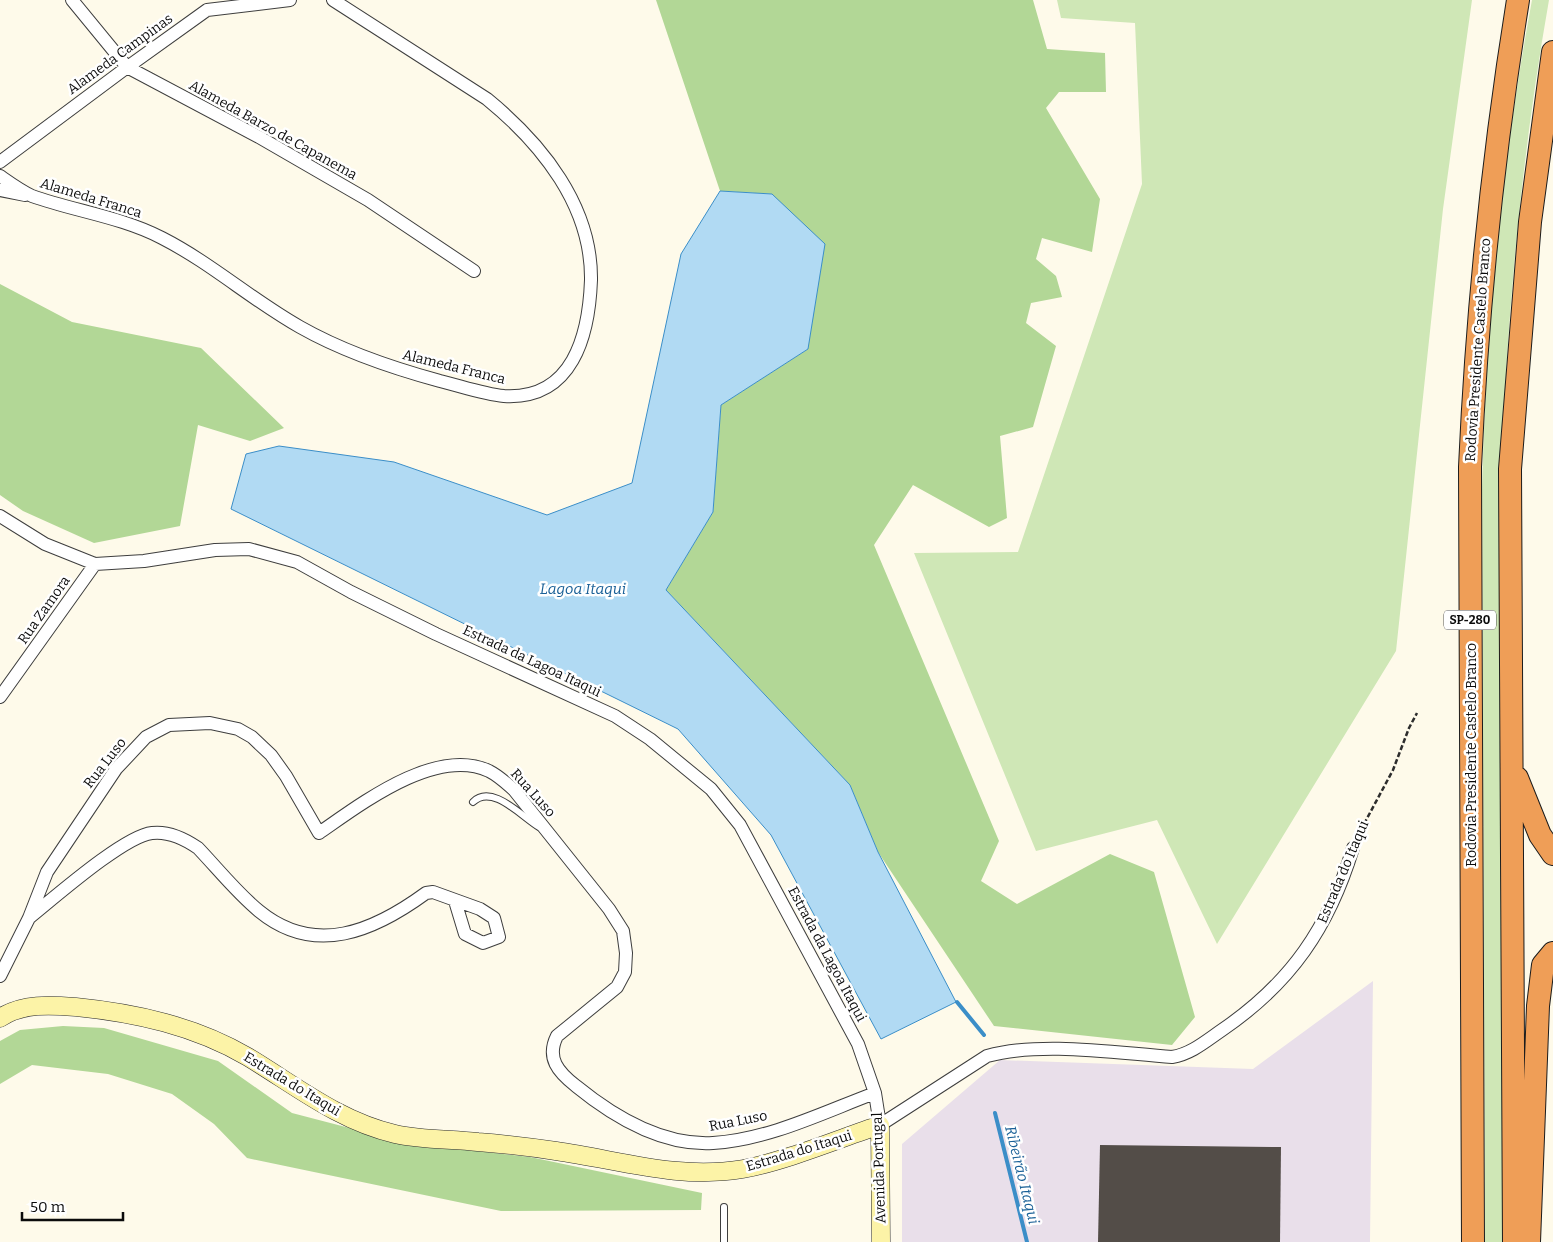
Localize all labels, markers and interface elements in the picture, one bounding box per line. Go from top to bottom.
street label: Alameda Campinas [64,10,176,98]
street label: Alameda Barzo de Capanema [186,77,360,184]
street label: Alameda Franca [38,174,144,222]
street label: Rodovia Presidente Castelo Branco [1462,238,1494,462]
street label: Alameda Franca [401,346,507,388]
street label: Rua Zamora [14,572,74,647]
water label: Lagoa Itaqui [540,580,626,598]
road number: SP-280 [1444,610,1496,630]
street label: Estrada da Lagoa Itaqui [460,621,604,701]
street label: Rodovia Presidente Castelo Branco [1463,643,1480,867]
street label: Rua Luso [80,735,130,791]
street label: Rua Luso [507,765,559,821]
street label: Estrada do Itaqui [1314,818,1372,926]
street label: Estrada da Lagoa Itaqui [784,884,870,1024]
street label: Estrada do Itaqui [241,1048,343,1120]
street label: Rua Luso [707,1107,769,1135]
street label: Avenida Portugal [869,1112,889,1224]
water label: Ribeirão Itaqui [1001,1124,1043,1226]
street label: Estrada do Itaqui [744,1127,854,1175]
scale bar [22,1190,124,1222]
text: 50 m [30,1198,66,1216]

